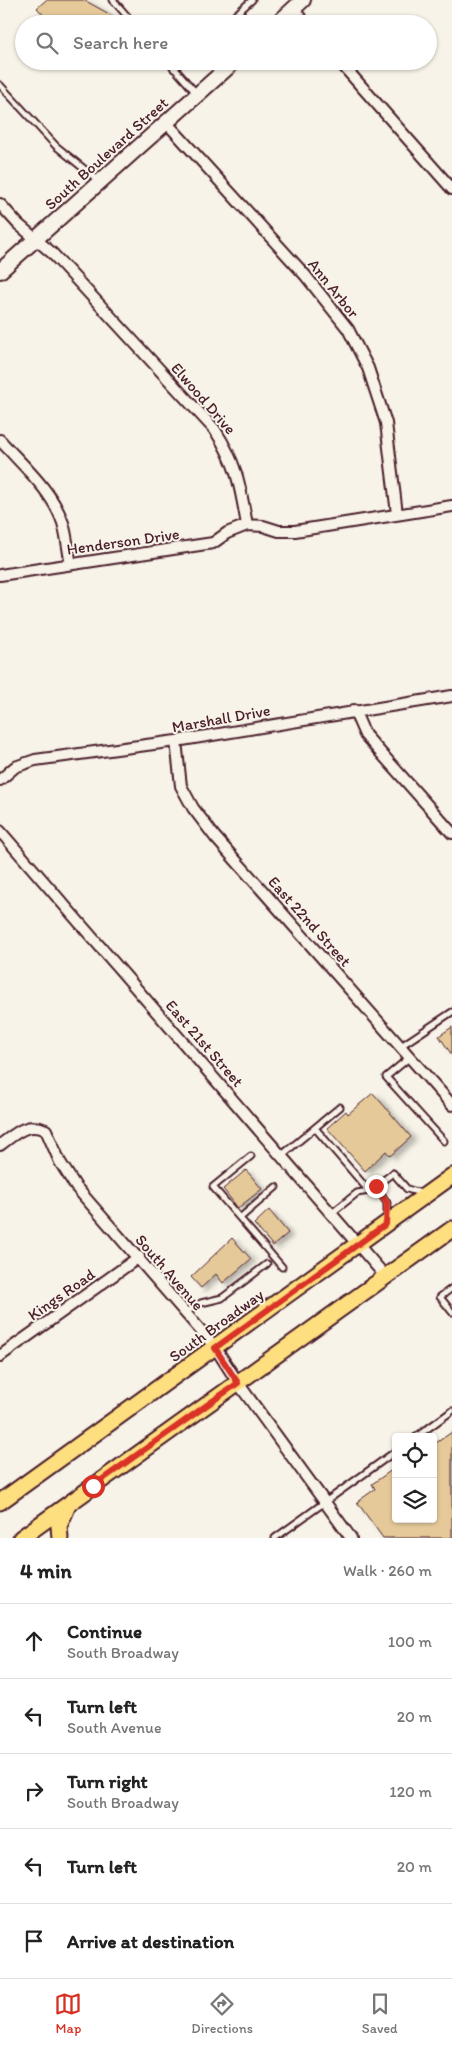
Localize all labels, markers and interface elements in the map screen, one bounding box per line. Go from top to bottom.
search box [15,15,437,70]
icon: search [33,29,61,57]
text: Search here [73,31,168,54]
street label: South Boulevard Street [41,93,172,214]
street label: Ann Arbor [304,255,363,322]
street label: Elwood Drive [167,359,240,438]
street label: Henderson Drive [65,524,181,559]
street label: Marshall Drive [170,700,272,736]
street label: East 22nd Street [264,872,355,970]
street label: East 21st Street [162,996,248,1091]
route end [365,1175,388,1198]
street label: South Avenue [131,1230,208,1314]
street label: Kings Road [24,1264,99,1324]
street label: South Broadway [165,1285,267,1366]
map controls [392,1433,437,1523]
button: locate [392,1433,437,1478]
route start [82,1475,105,1498]
button: layers [392,1478,437,1523]
text: 4 min [20,1558,72,1583]
text: Walk · 260 m [343,1561,432,1580]
text: Continue [67,1620,142,1643]
icon: ahead [20,1627,48,1655]
text: 100 m [388,1632,432,1651]
text: South Broadway [67,1643,179,1662]
text: Turn left [67,1695,137,1718]
icon: left [20,1702,48,1730]
text: 20 m [397,1707,432,1726]
text: South Avenue [67,1718,162,1737]
text: Turn right [67,1770,148,1793]
icon: right [20,1777,48,1805]
text: 120 m [389,1782,432,1801]
text: South Broadway [67,1793,179,1812]
icon: left [20,1852,48,1880]
text: Turn left [67,1855,137,1878]
text: 20 m [397,1857,432,1876]
icon: arrive [20,1927,48,1955]
text: Arrive at destination [67,1930,234,1953]
tab: Map [54,1990,82,2037]
tab: Directions [191,1990,253,2037]
tab: Saved [362,1990,398,2037]

